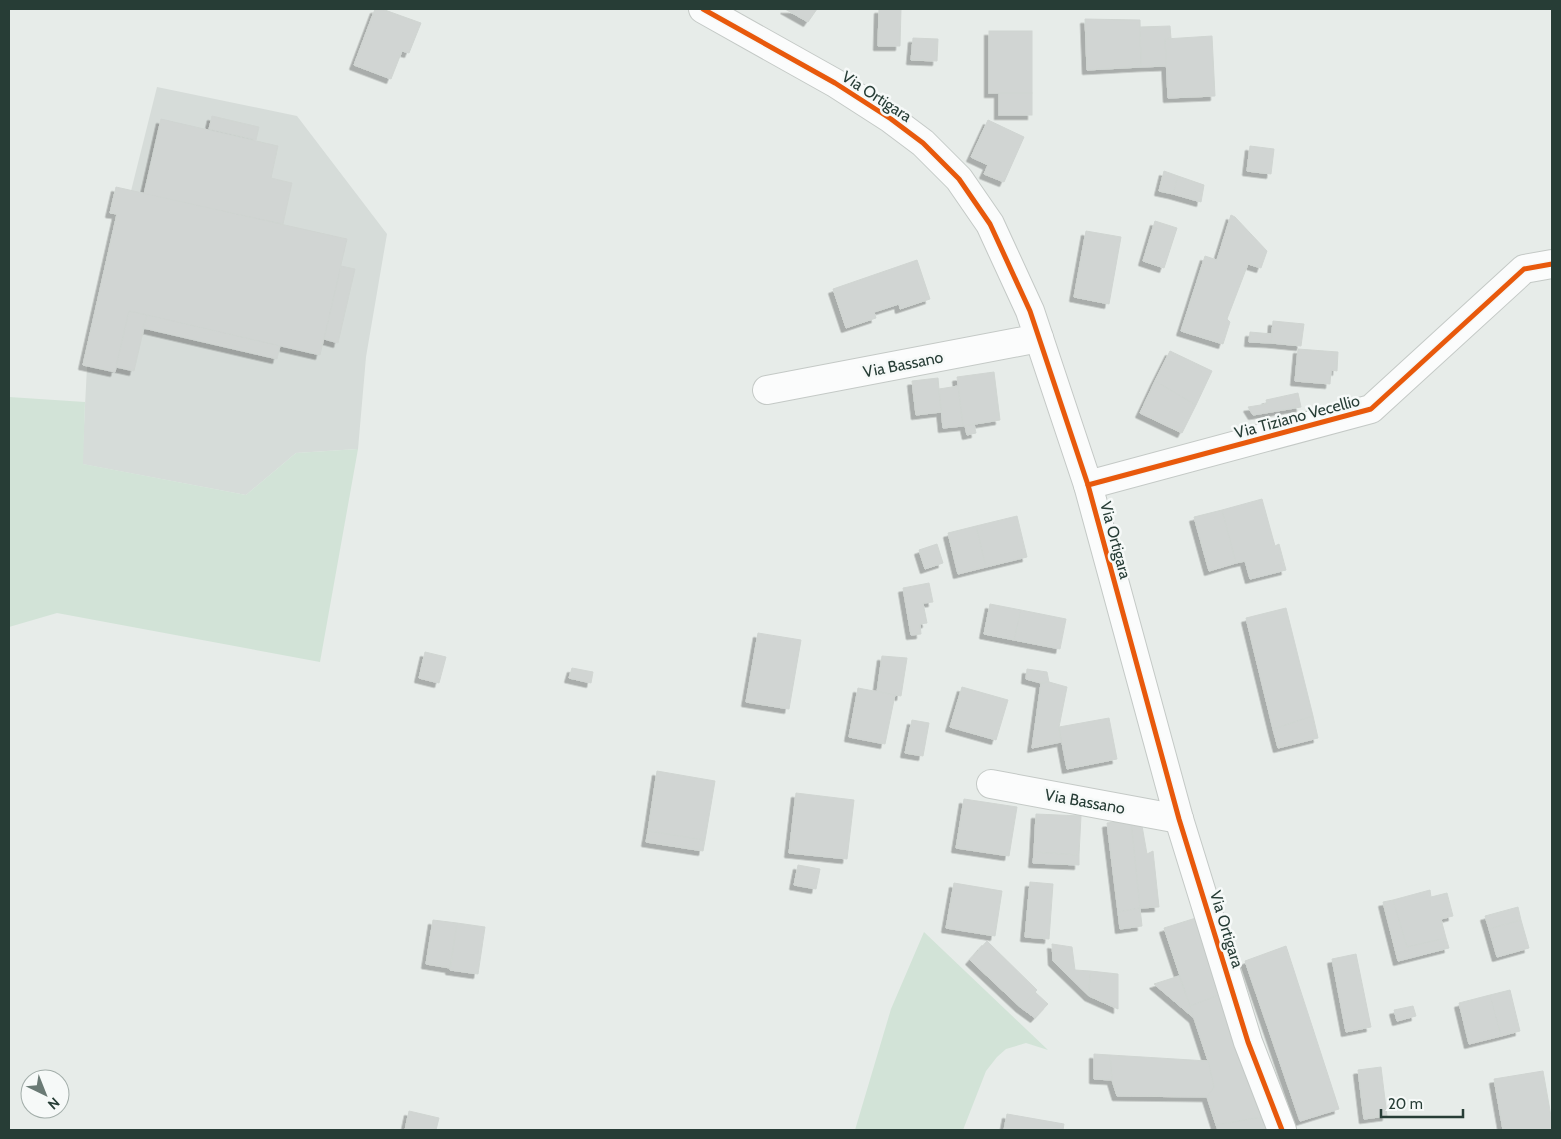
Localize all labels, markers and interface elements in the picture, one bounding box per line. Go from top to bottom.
street label: Via Ortigara [838,67,915,126]
street label: Via Bassano [862,347,945,382]
street label: Via Tiziano Vecellio [1232,391,1362,442]
street label: Via Ortigara [1096,499,1135,581]
street label: Via Bassano [1043,785,1127,818]
street label: Via Ortigara [1206,888,1247,970]
north arrow [20,1069,70,1119]
scale bar [1381,1086,1464,1118]
text: N [44,1094,64,1113]
text: 20 m [1388,1095,1423,1113]

